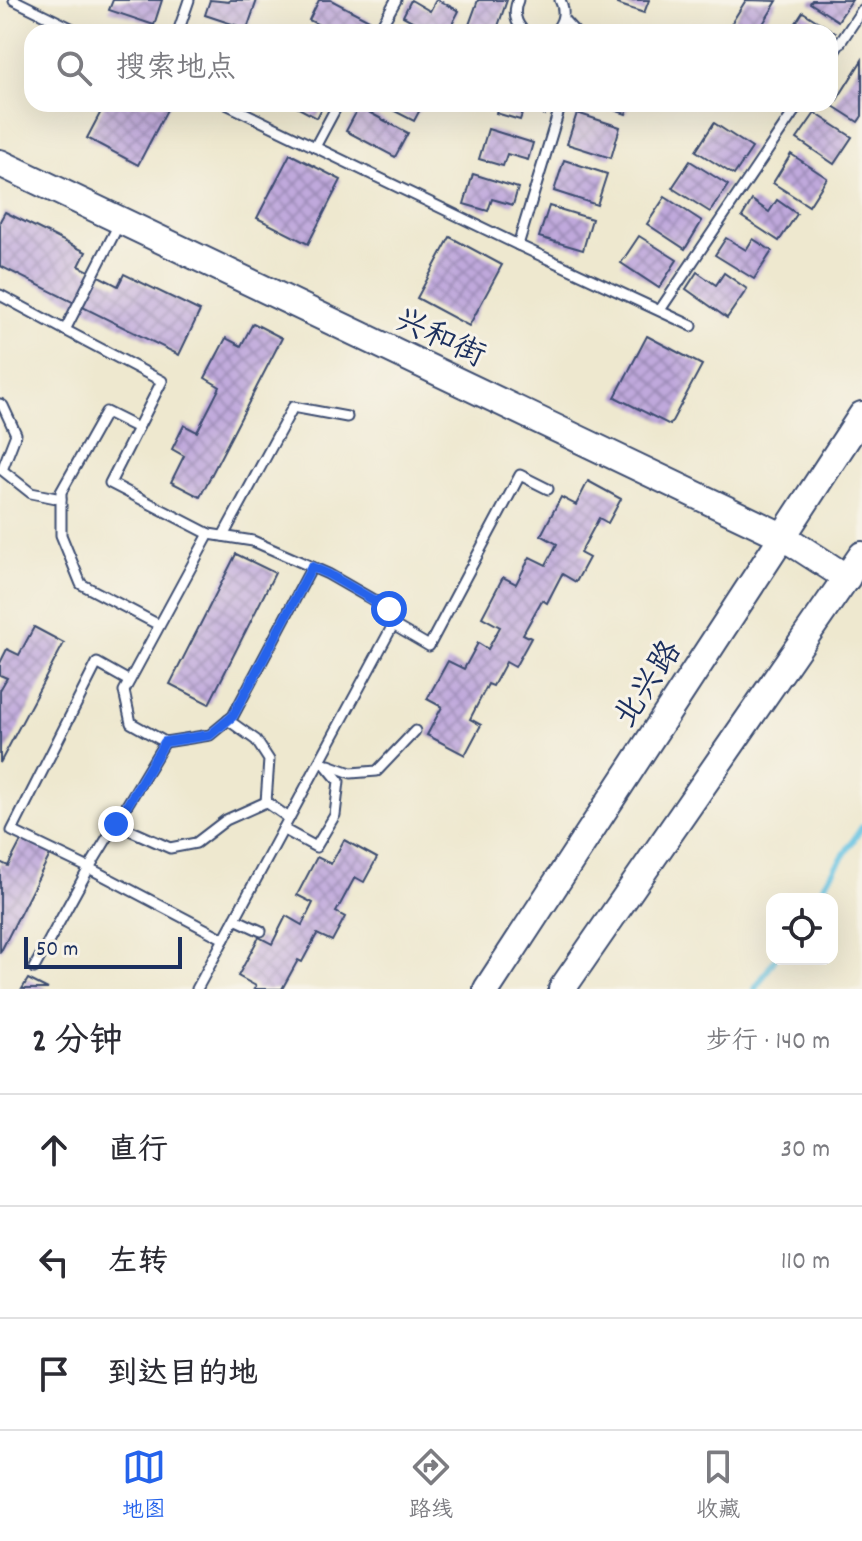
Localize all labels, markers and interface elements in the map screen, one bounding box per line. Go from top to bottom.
search box [24,24,838,112]
icon: search [52,46,96,90]
text: 搜索地点 [116,49,236,92]
street label: 兴和街 [386,299,492,382]
route start [371,591,407,627]
street label: 北兴路 [605,633,696,739]
route end [98,806,134,842]
map controls [766,893,838,965]
button: locate [766,893,838,965]
scale bar [24,933,182,969]
text: 50 m [36,935,78,966]
text: 2 分钟 [32,1019,123,1068]
text: 步行 · 140 m [706,1024,830,1061]
icon: ahead [32,1128,76,1172]
text: 直行 [108,1131,168,1174]
text: 30 m [780,1132,830,1169]
icon: left [32,1240,76,1284]
text: 左转 [108,1243,168,1286]
text: 110 m [781,1244,830,1281]
icon: arrive [32,1352,76,1396]
text: 到达目的地 [108,1355,258,1398]
tab: 地图 [122,1445,166,1527]
tab: 路线 [409,1445,453,1527]
tab: 收藏 [696,1445,740,1527]

